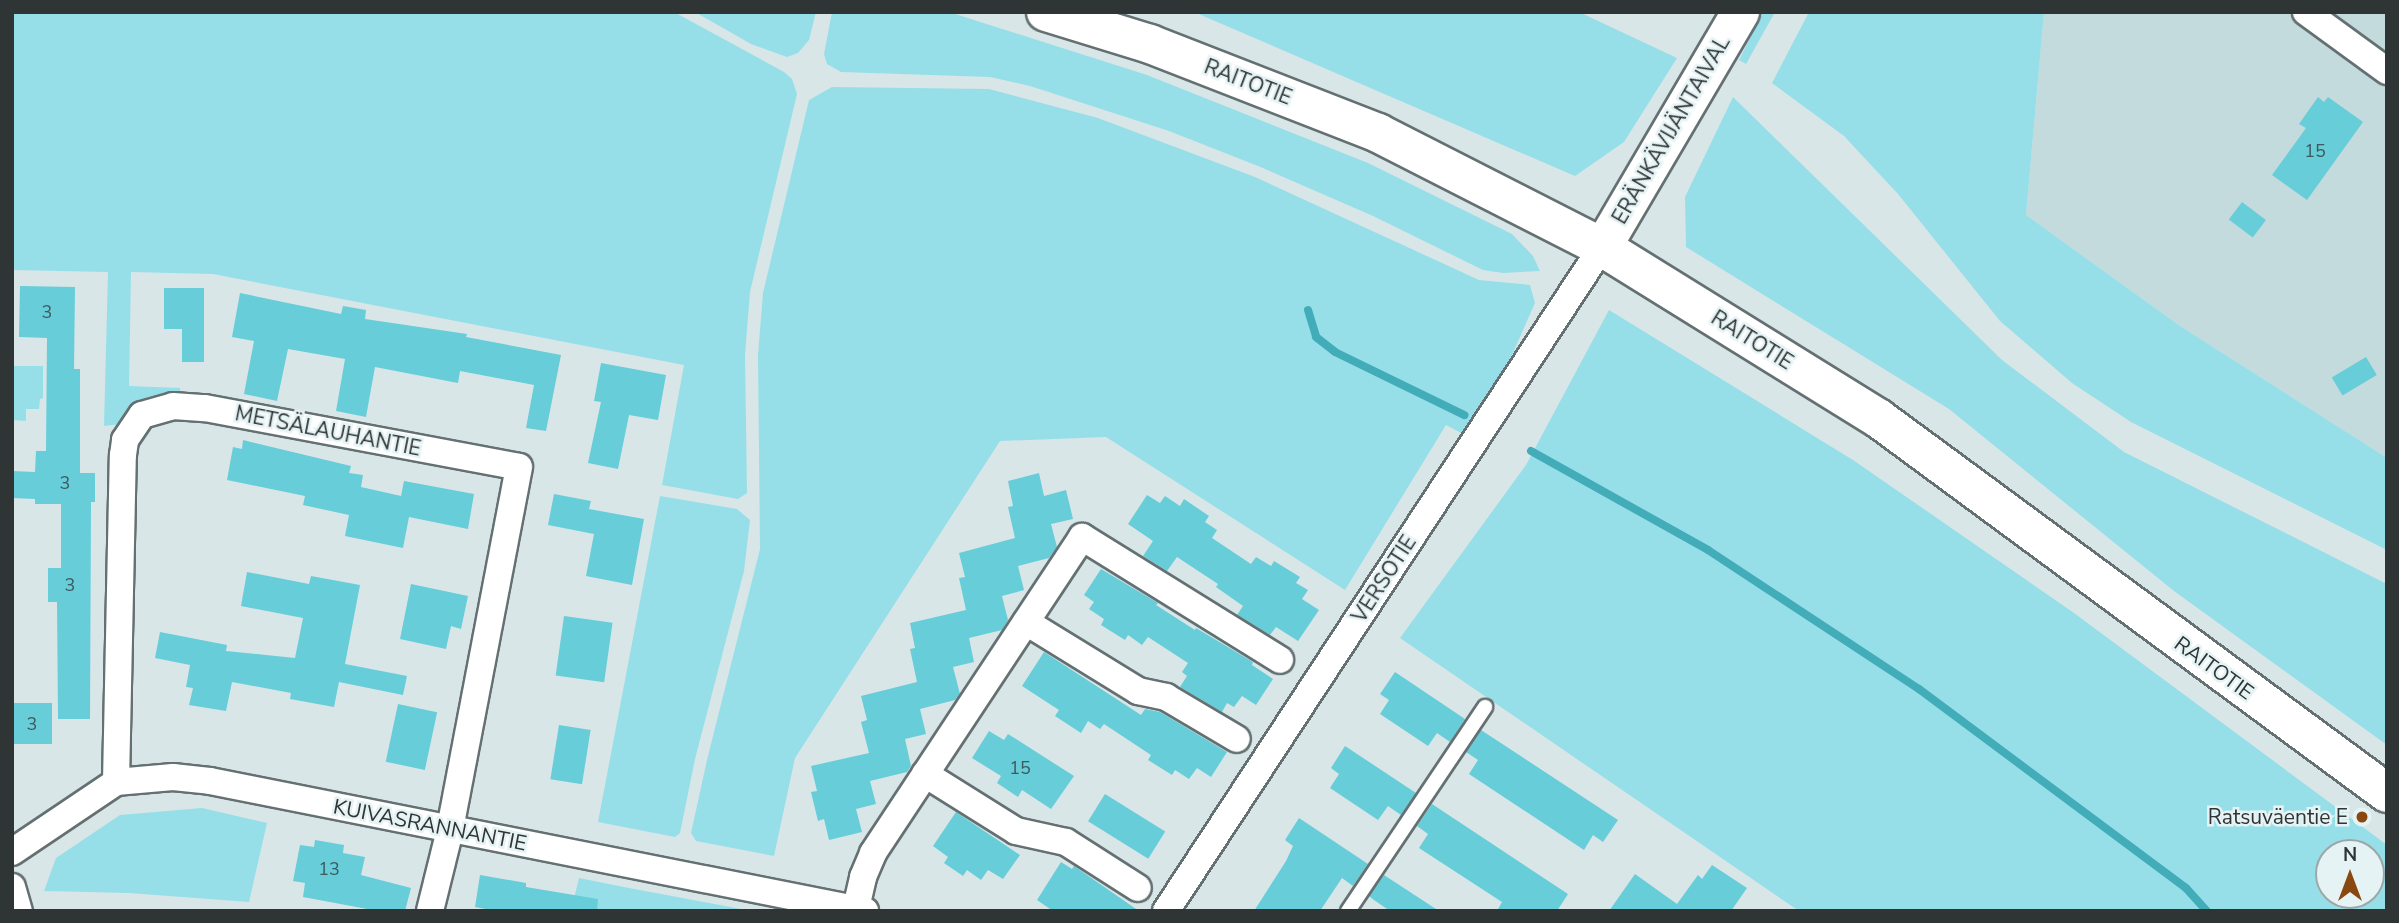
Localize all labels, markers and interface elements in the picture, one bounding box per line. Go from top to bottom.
street label: ERÄNKÄVIJÄNTAIVAL [1607,32,1735,228]
street label: RAITOTIE [1201,54,1295,110]
house number: 15 [2304,140,2326,162]
house number: 3 [42,301,52,323]
street label: RAITOTIE [1706,305,1798,375]
street label: METSÄLAUHANTIE [233,401,423,461]
house number: 3 [60,472,70,494]
street label: VERSOTIE [1346,531,1422,627]
house number: 3 [65,574,75,596]
street label: RAITOTIE [2170,631,2258,705]
house number: 3 [27,713,37,735]
house number: 15 [1009,757,1031,779]
street label: KUIVASRANNANTIE [331,794,529,856]
place label: Ratsuväentie E [2208,804,2348,830]
marker: Ratsuväentie E [2354,809,2370,825]
north arrow [2315,839,2385,909]
text: N [2343,842,2357,868]
house number: 13 [318,858,340,880]

